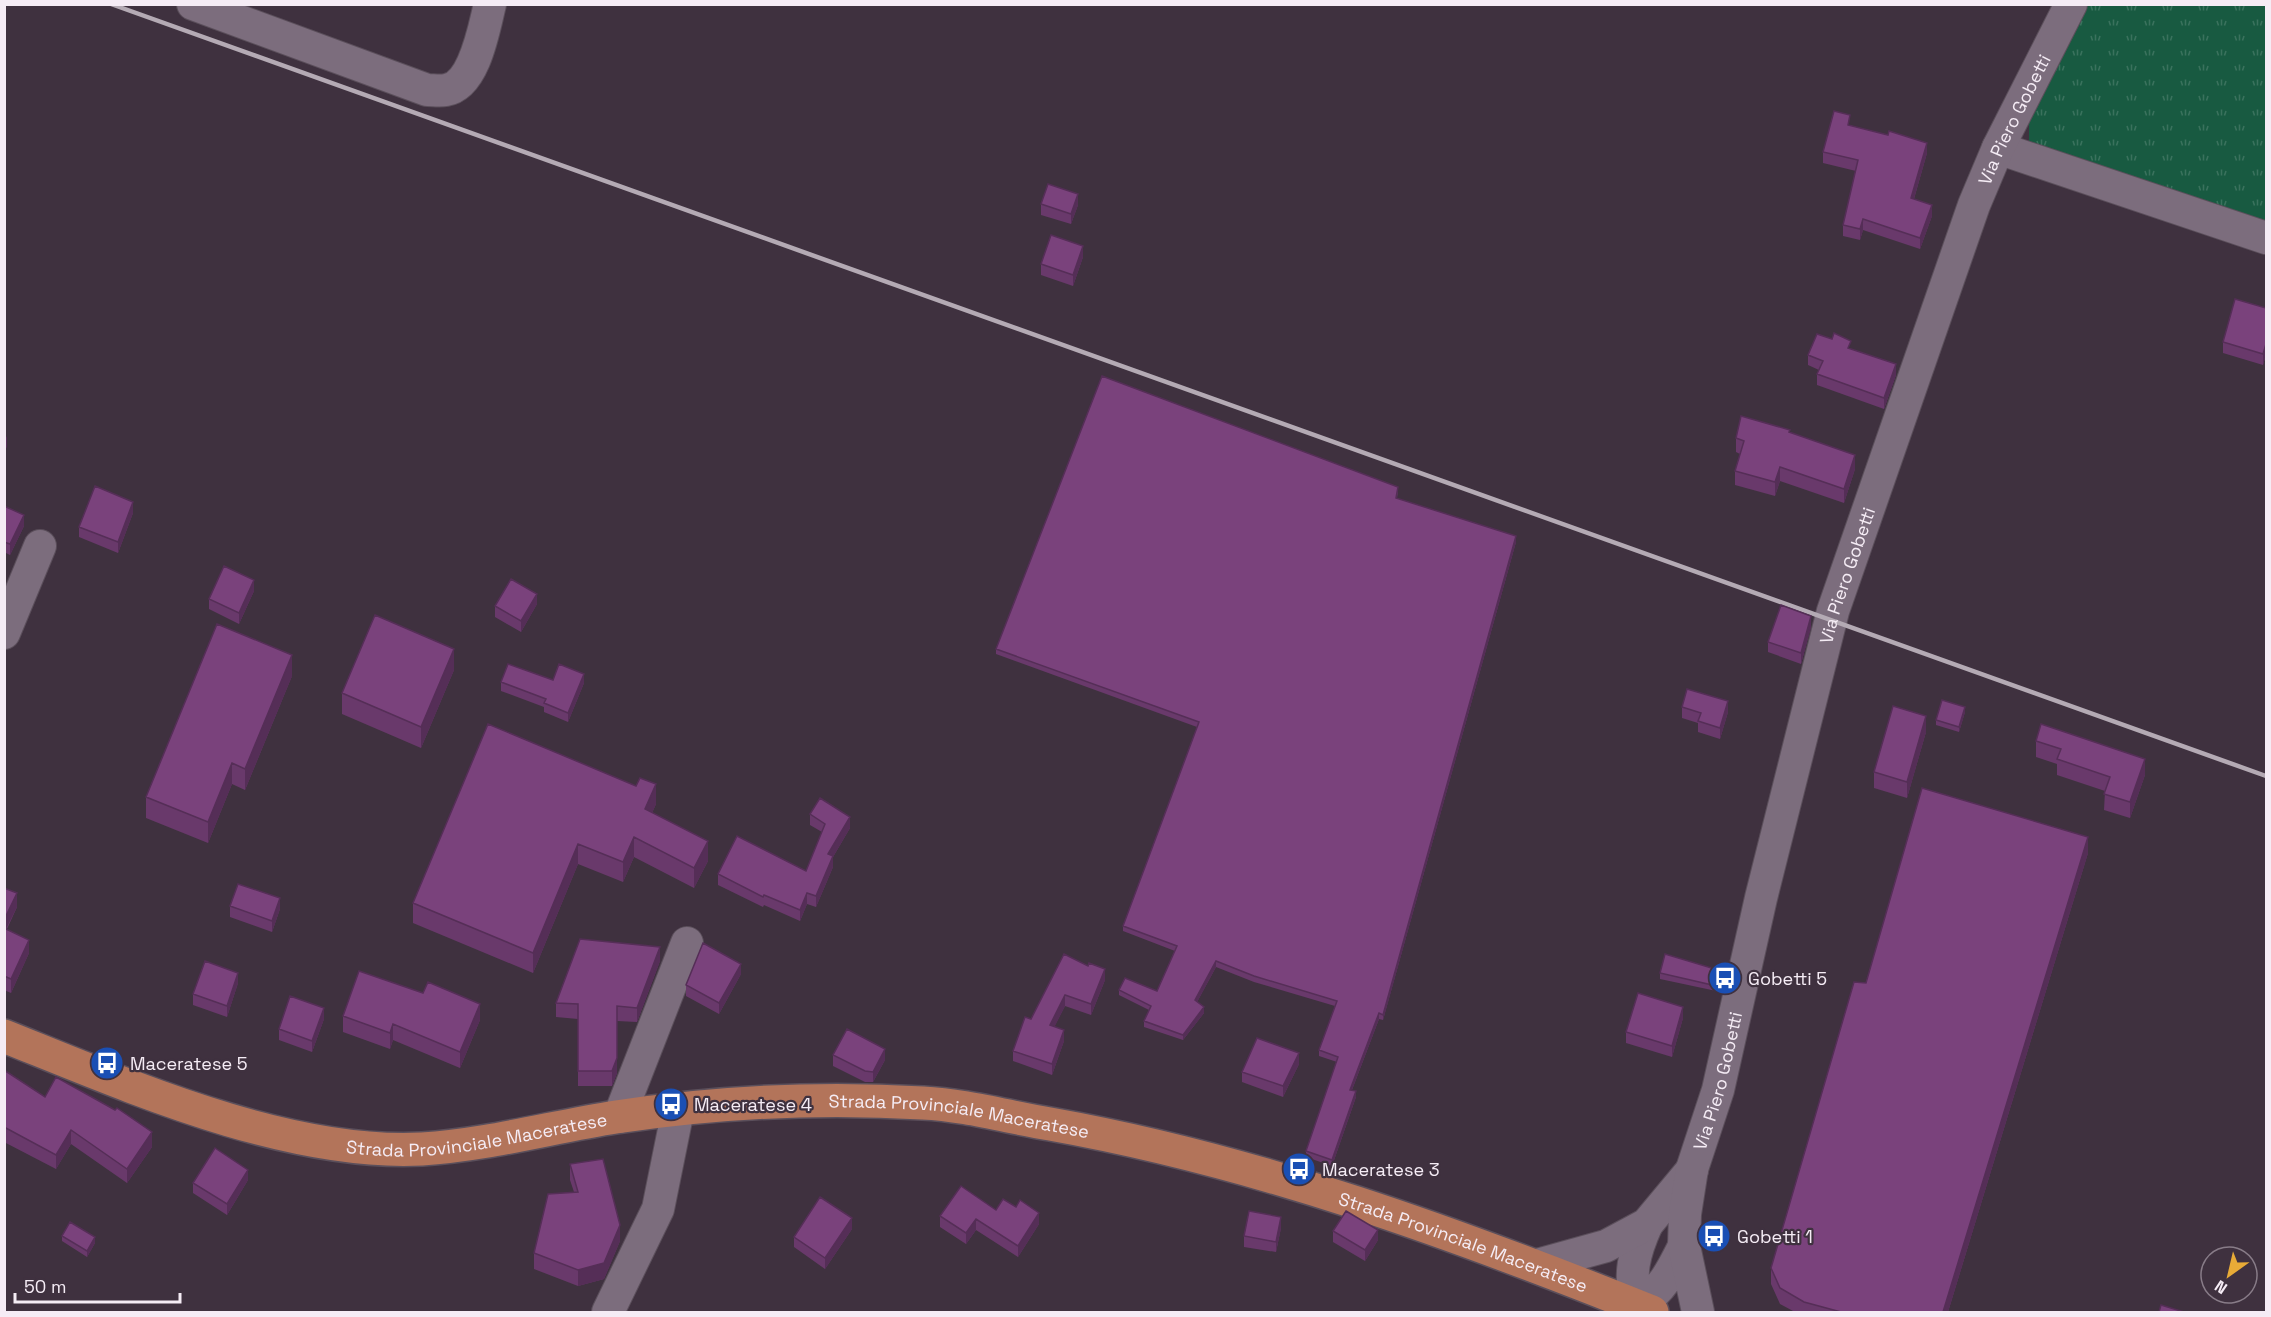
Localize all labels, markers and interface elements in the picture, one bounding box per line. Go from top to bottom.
street label: Via Piero Gobetti [1972,50,2055,188]
street label: Via Piero Gobetti [1814,504,1880,646]
bus stop icon: Gobetti 5 [1707,960,1743,996]
place label: Gobetti 5 [1748,967,1827,990]
street label: Via Piero Gobetti [1688,1009,1747,1153]
bus stop icon: Maceratese 5 [89,1045,125,1081]
place label: Maceratese 5 [130,1052,248,1075]
bus stop icon: Maceratese 4 [653,1086,689,1122]
street label: Strada Provinciale Maceratese [829,1089,1091,1143]
place label: Maceratese 4 [694,1093,812,1116]
street label: Strada Provinciale Maceratese [345,1107,609,1161]
bus stop icon: Maceratese 3 [1281,1151,1317,1187]
place label: Maceratese 3 [1322,1158,1440,1181]
street label: Strada Provinciale Maceratese [1336,1186,1591,1297]
bus stop icon: Gobetti 1 [1696,1218,1732,1254]
place label: Gobetti 1 [1737,1225,1813,1248]
north arrow [2199,1245,2259,1305]
scale bar [15,1266,180,1304]
text: 50 m [24,1275,66,1298]
text: N [2211,1275,2231,1299]

